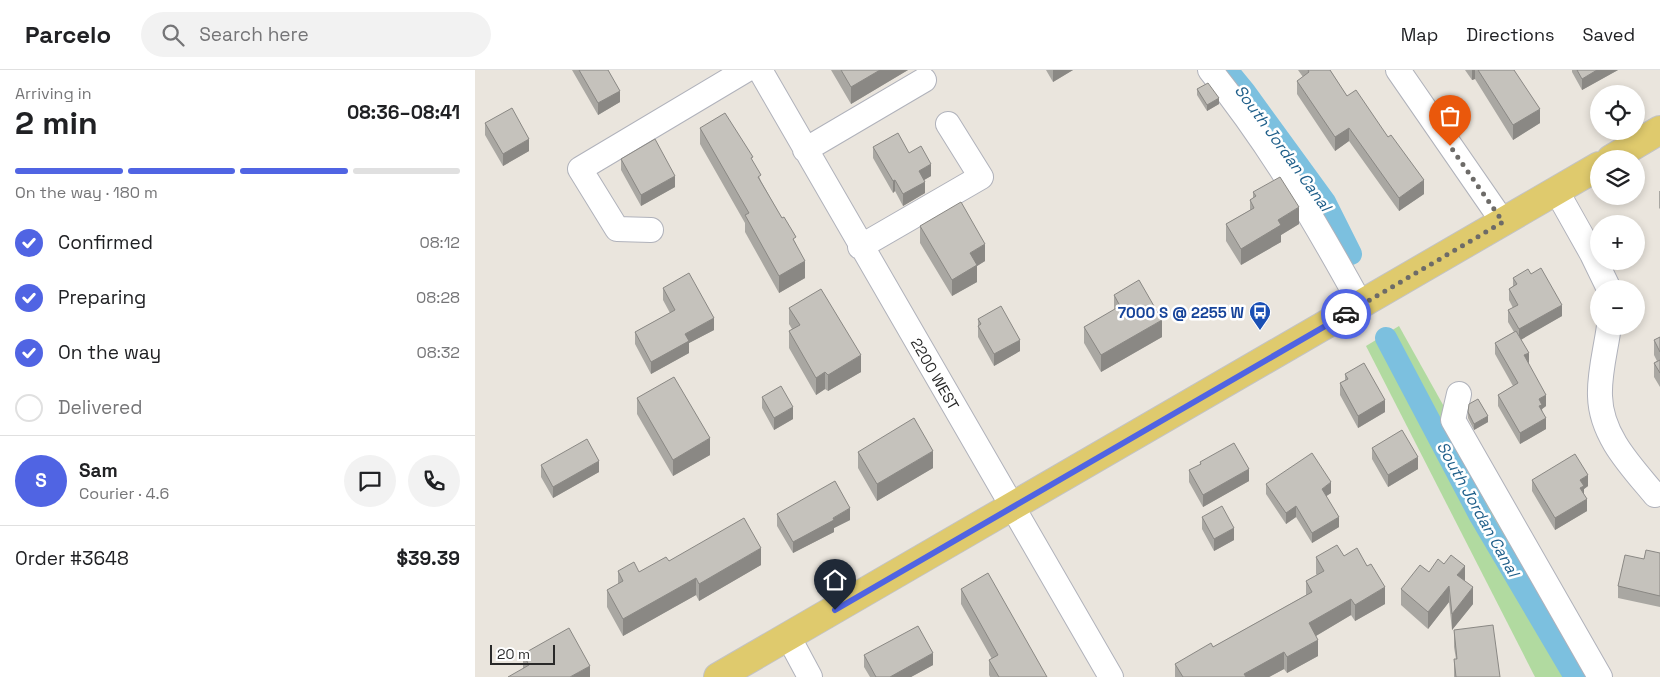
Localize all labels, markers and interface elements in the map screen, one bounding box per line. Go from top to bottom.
search box [141,12,491,57]
text: Parcelo [25,19,111,50]
icon: search [159,21,187,49]
text: Search here [199,22,309,47]
text: Map [1401,23,1438,46]
text: Directions [1466,23,1555,46]
text: Saved [1583,23,1635,46]
water label: South Jordan Canal [1230,81,1337,217]
text: Arriving in [15,83,92,104]
map controls [1590,85,1645,335]
button: locate [1590,85,1645,140]
pin [1429,95,1471,146]
text: 08:36–08:41 [347,100,460,125]
icon: bag [1436,102,1464,130]
text: 2 min [15,103,98,143]
button: layers [1590,150,1645,205]
text: On the way · 180 m [15,182,158,203]
button: + [1590,215,1645,270]
icon: check [15,229,43,257]
text: Confirmed [58,230,153,255]
text: 08:12 [419,232,460,253]
button: − [1590,280,1645,335]
icon: check [15,284,43,312]
text: Preparing [58,285,146,310]
text: 08:28 [416,287,460,308]
courier [1321,289,1371,339]
bus stop icon: 7000 S @ 2255 W [1248,300,1272,331]
icon: car [1332,300,1360,328]
place label: 7000 S @ 2255 W [1118,303,1245,322]
street label: 2200 WEST [907,335,963,414]
icon: check [15,339,43,367]
text: On the way [58,340,161,365]
text: 08:32 [416,342,460,363]
text: Delivered [58,395,143,420]
water label: South Jordan Canal [1432,438,1525,582]
button: chat [344,455,396,507]
button: phone [408,455,460,507]
text: Sam [79,458,118,483]
text: S [35,468,47,493]
text: Courier · 4.6 [79,483,169,504]
text: Order #3648 [15,546,129,571]
text: $39.39 [396,546,460,571]
pin [814,559,856,610]
icon: home [821,566,849,594]
scale bar [490,642,555,665]
text: 20 m [497,645,530,663]

